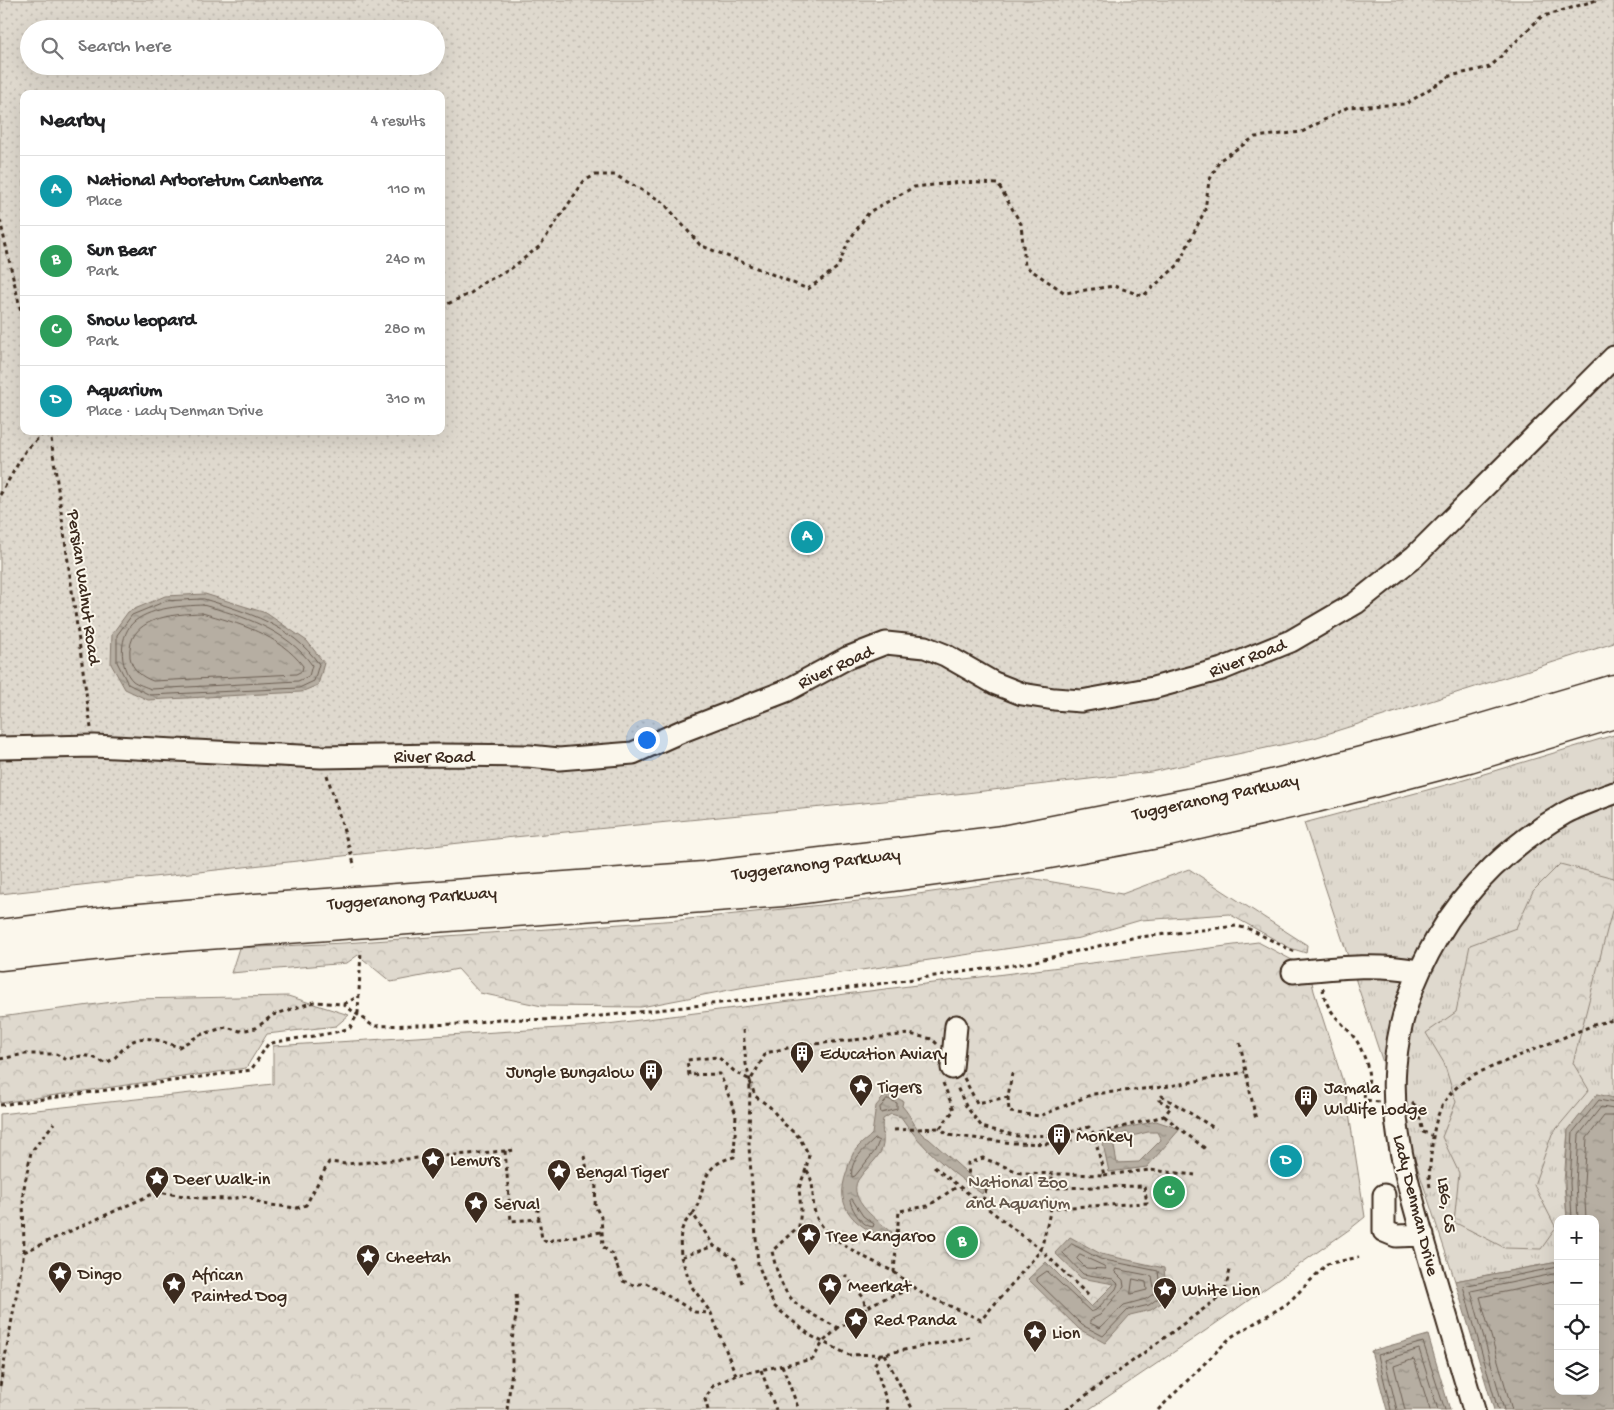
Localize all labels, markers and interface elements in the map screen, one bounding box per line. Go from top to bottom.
search box [20,20,445,75]
icon: search [38,34,66,62]
text: Search here [78,36,172,59]
text: Nearby [40,110,105,135]
text: 4 results [370,113,425,132]
text: National Arboretum Canberra [87,170,323,193]
text: A [51,181,61,200]
text: 110 m [388,181,425,200]
text: Place [87,193,122,212]
text: Sun Bear [87,240,155,263]
text: B [52,251,60,270]
text: 240 m [385,251,425,270]
text: Park [87,263,118,282]
text: Snow leopard [87,310,196,333]
text: C [52,321,60,340]
text: 280 m [384,321,425,340]
text: Park [87,333,118,352]
text: Aquarium [87,380,162,403]
text: D [51,391,61,410]
text: 310 m [386,391,425,410]
text: Place · Lady Denman Drive [87,403,263,422]
street label: Persian Walnut Road [61,508,104,668]
pin: A [791,518,823,556]
street label: River Road [1207,635,1291,684]
street label: River Road [795,641,878,695]
your location [634,727,660,753]
street label: River Road [394,748,476,769]
street label: Tuggeranong Parkway [1129,771,1301,827]
street label: Tuggeranong Parkway [730,845,902,886]
street label: Tuggeranong Parkway [326,883,498,916]
building icon: Education Aviary [789,1040,815,1074]
place label: Education Aviary [820,1045,948,1066]
building icon: Jungle Bungalow [638,1058,664,1092]
place label: Jungle Bungalow [506,1063,634,1084]
place icon: Tigers [848,1073,874,1107]
place label: Tigers [877,1078,923,1099]
place label: Jamala Wldlife Lodge [1324,1079,1427,1121]
building icon: Jamala Wldlife Lodge [1293,1084,1319,1118]
building icon: Monkey [1046,1122,1072,1156]
place label: Monkey [1076,1127,1133,1148]
street label: Lady Denman Drive [1387,1133,1442,1279]
pin: D [1270,1142,1302,1180]
place icon: Lemurs [420,1146,446,1180]
place label: Lemurs [450,1151,501,1172]
place icon: Bengal Tiger [546,1158,572,1192]
place label: Bengal Tiger [575,1163,670,1184]
place icon: Deer Walk-in [144,1165,170,1199]
place label: Deer Walk-in [173,1170,271,1191]
park label: National Zoo and Aquarium [966,1173,1071,1215]
pin: C [1153,1173,1185,1211]
street label: LBG, C5 [1431,1176,1460,1235]
place icon: Serval [463,1190,489,1224]
place label: Serval [494,1195,540,1216]
map controls [1554,1215,1599,1395]
button: + [1554,1215,1599,1260]
place icon: Tree Kangaroo [796,1222,822,1256]
pin: B [946,1223,978,1261]
place label: Tree Kangaroo [825,1227,936,1248]
place icon: Cheetah [355,1243,381,1277]
place label: Cheetah [386,1248,451,1269]
place icon: Dingo [47,1260,73,1294]
button: − [1554,1260,1599,1305]
place label: Dingo [77,1265,122,1286]
place label: African Painted Dog [191,1266,287,1308]
place icon: African Painted Dog [161,1271,187,1305]
place icon: Meerkat [817,1272,843,1306]
place icon: White Lion [1152,1276,1178,1310]
place label: Meerkat [848,1277,912,1298]
place label: White Lion [1182,1281,1261,1302]
button: locate [1554,1305,1599,1350]
place icon: Red Panda [843,1306,869,1340]
place label: Red Panda [874,1311,958,1332]
place icon: Lion [1022,1319,1048,1353]
place label: Lion [1052,1324,1081,1345]
button: layers [1554,1350,1599,1395]

